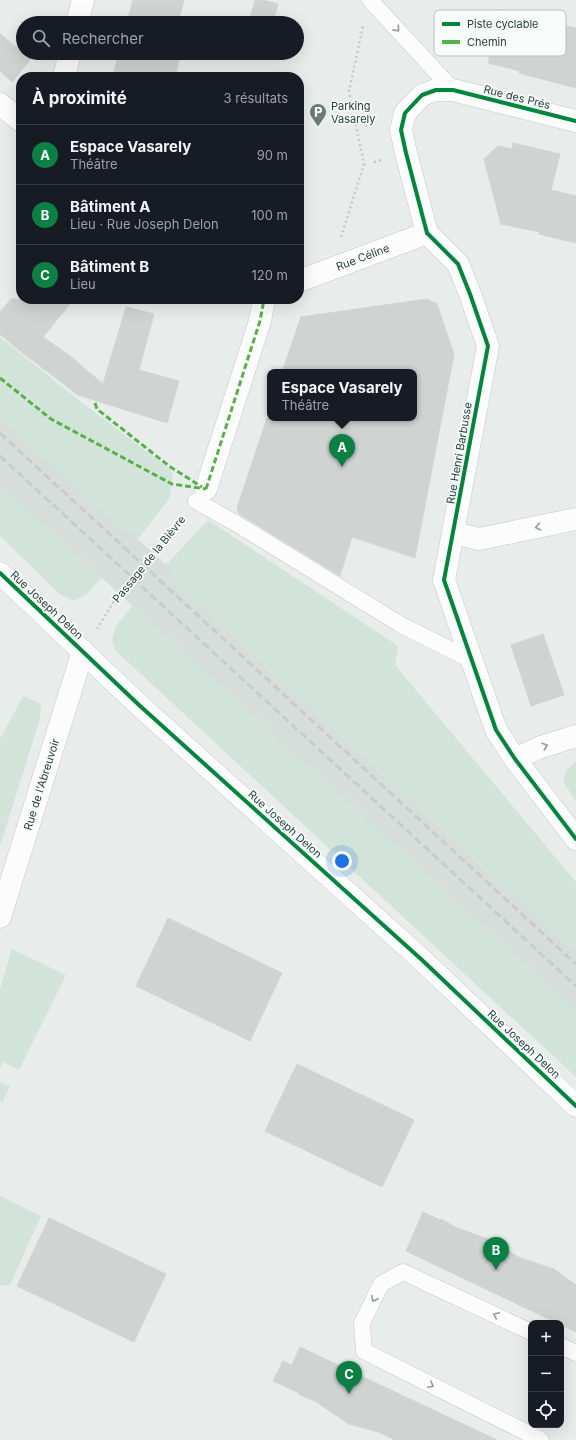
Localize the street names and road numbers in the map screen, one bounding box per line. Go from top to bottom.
street label: Rue des Prés [482,82,552,112]
street label: Rue Céline [334,241,391,273]
street label: Rue Henri Barbusse [443,401,475,505]
street label: Passage de la Bièvre [110,513,188,605]
street label: Rue Joseph Delon [8,568,86,642]
street label: Rue de l'Abreuvoir [21,737,62,832]
street label: Rue Joseph Delon [245,787,325,861]
street label: Rue Joseph Delon [485,1007,563,1081]

